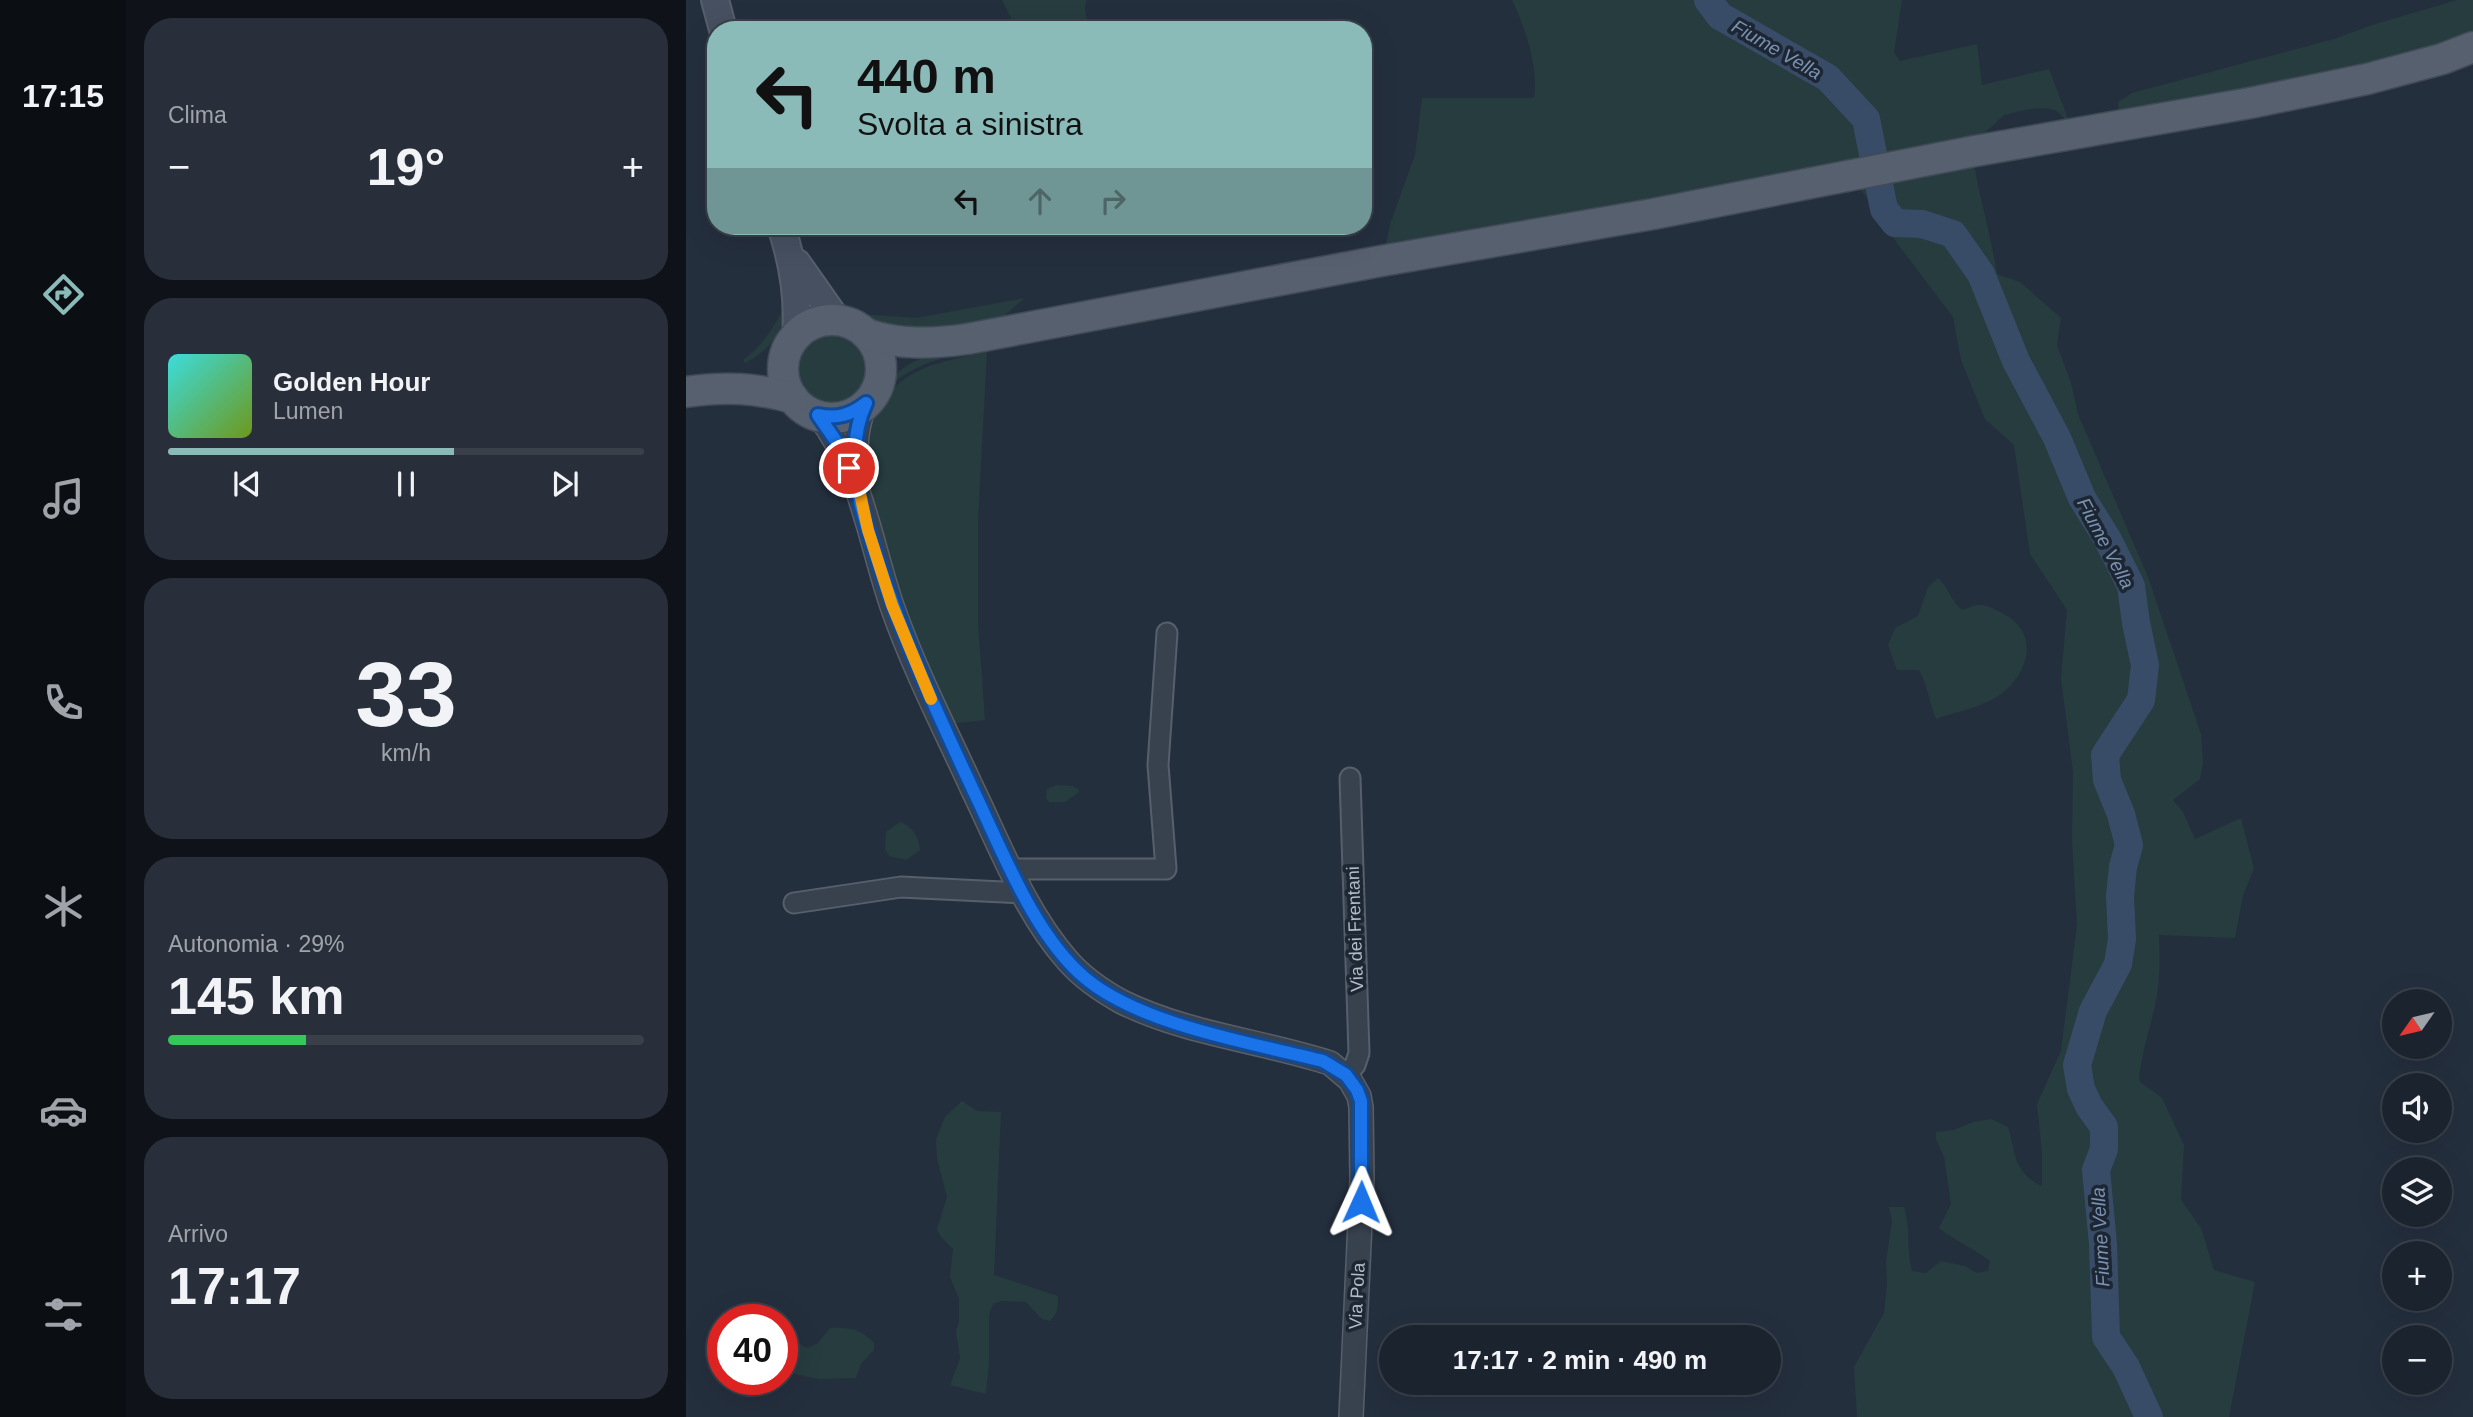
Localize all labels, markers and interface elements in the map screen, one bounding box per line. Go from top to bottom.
water label: Fiume Vella [1728,15,1825,83]
icon: left [742,49,833,140]
text: 440 m [857,49,996,103]
text: 17:15 [22,78,104,114]
text: Clima [168,102,227,128]
text: Svolta a sinistra [857,106,1083,142]
text: 19° [367,138,445,196]
text: − [168,146,190,188]
text: + [622,146,644,188]
icon: left [948,182,986,220]
icon: ahead [1021,182,1059,220]
icon: right [1094,182,1132,220]
icon: directions [39,270,88,319]
text: Golden Hour [273,367,430,397]
text: Lumen [273,398,343,424]
pin [819,438,879,498]
icon: arrive [830,449,868,487]
icon: previous [228,465,266,503]
icon: pause [387,465,425,503]
icon: next [546,465,584,503]
icon: music [39,474,88,523]
water label: Fiume Vella [2073,494,2138,592]
text: 33 [355,644,457,745]
icon: phone [39,678,88,727]
text: km/h [381,740,431,766]
street label: Via dei Frentani [1343,866,1367,992]
icon: climate [39,882,88,931]
text: Autonomia · 29% [168,931,344,957]
text: 145 km [168,967,344,1025]
north arrow [2382,989,2452,1059]
map controls [2382,989,2452,1395]
button: sound [2382,1073,2452,1143]
icon: car [39,1086,88,1135]
button: layers [2382,1157,2452,1227]
position arrow [1324,1165,1398,1239]
water label: Fiume Vella [2087,1187,2114,1287]
text: Arrivo [168,1221,228,1247]
button: + [2382,1241,2452,1311]
text: 17:17 [168,1257,301,1315]
street label: Via Pola [1345,1261,1369,1330]
icon: filters [39,1290,88,1339]
speed limit sign: 40 [707,1304,798,1395]
button: − [2382,1325,2452,1395]
text: 17:17 · 2 min · 490 m [1453,1345,1707,1375]

